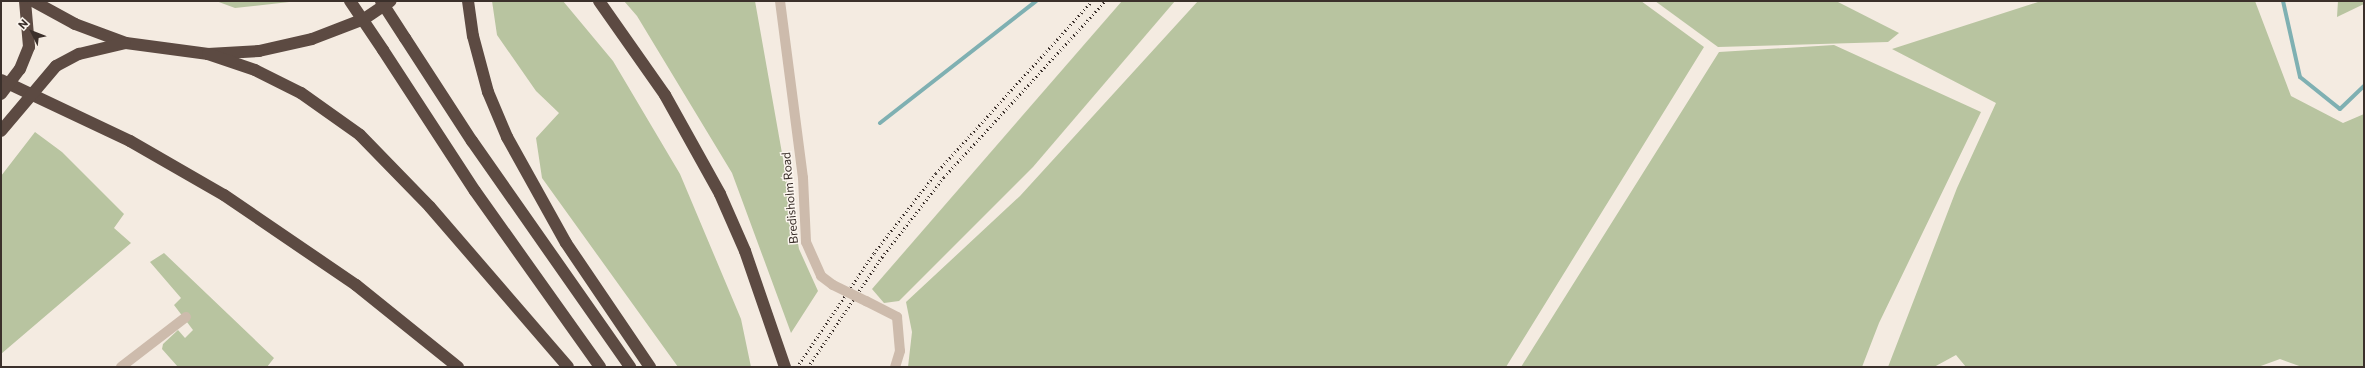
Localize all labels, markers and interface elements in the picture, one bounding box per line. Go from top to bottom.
north arrow [12,12,52,52]
text: N [15,16,30,31]
street label: Bredisholm Road [779,152,801,244]

